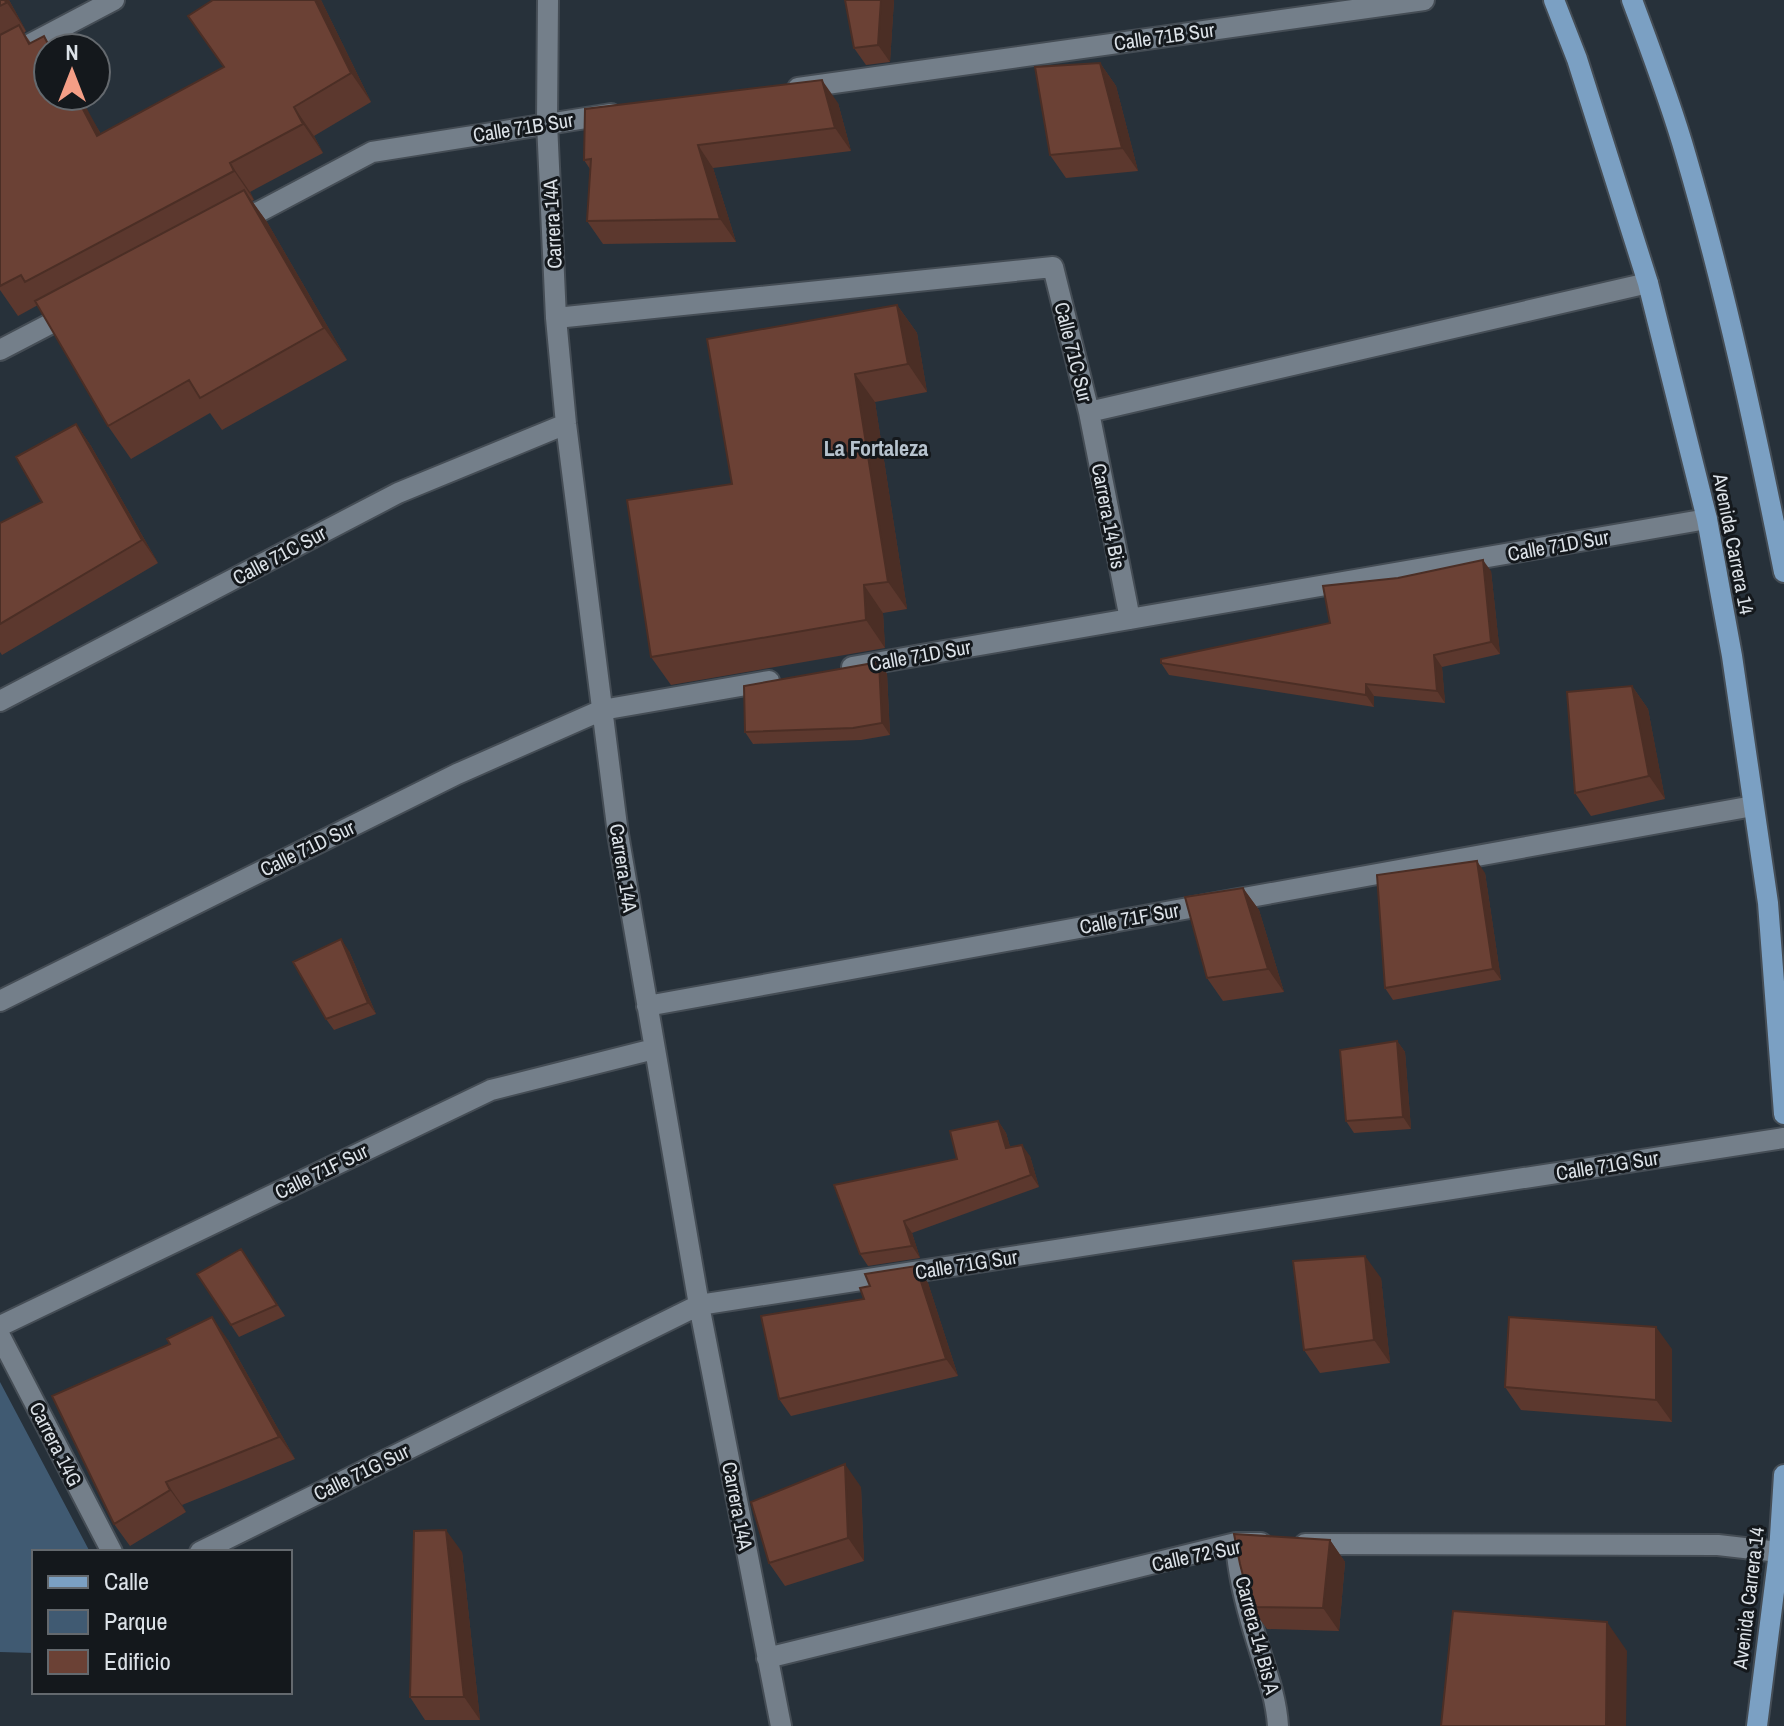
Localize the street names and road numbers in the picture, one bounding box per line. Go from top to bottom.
street label: Calle 71B Sur [1112,16,1217,56]
street label: Calle 71B Sur [471,106,576,148]
street label: Carrera 14A [536,179,568,269]
street label: Calle 71C Sur [1049,299,1100,405]
street label: Carrera 14 Bis [1086,461,1132,571]
street label: Avenida Carrera 14 [1707,470,1761,617]
street label: Calle 71C Sur [228,519,331,591]
street label: Calle 71D Sur [1505,523,1611,567]
street label: Calle 71D Sur [867,633,973,677]
street label: Calle 71D Sur [255,813,359,883]
street label: Carrera 14A [604,822,644,914]
street label: Calle 71F Sur [1077,896,1181,940]
street label: Calle 71F Sur [270,1137,372,1205]
street label: Calle 71G Sur [1554,1144,1661,1186]
street label: Calle 71G Sur [913,1243,1020,1285]
street label: Carrera 14G [23,1397,89,1491]
street label: Calle 71G Sur [309,1437,414,1507]
street label: Carrera 14A [716,1460,760,1552]
street label: Avenida Carrera 14 [1726,1525,1770,1672]
street label: Calle 72 Sur [1149,1532,1243,1578]
street label: Carrera 14 Bis A [1229,1573,1287,1697]

